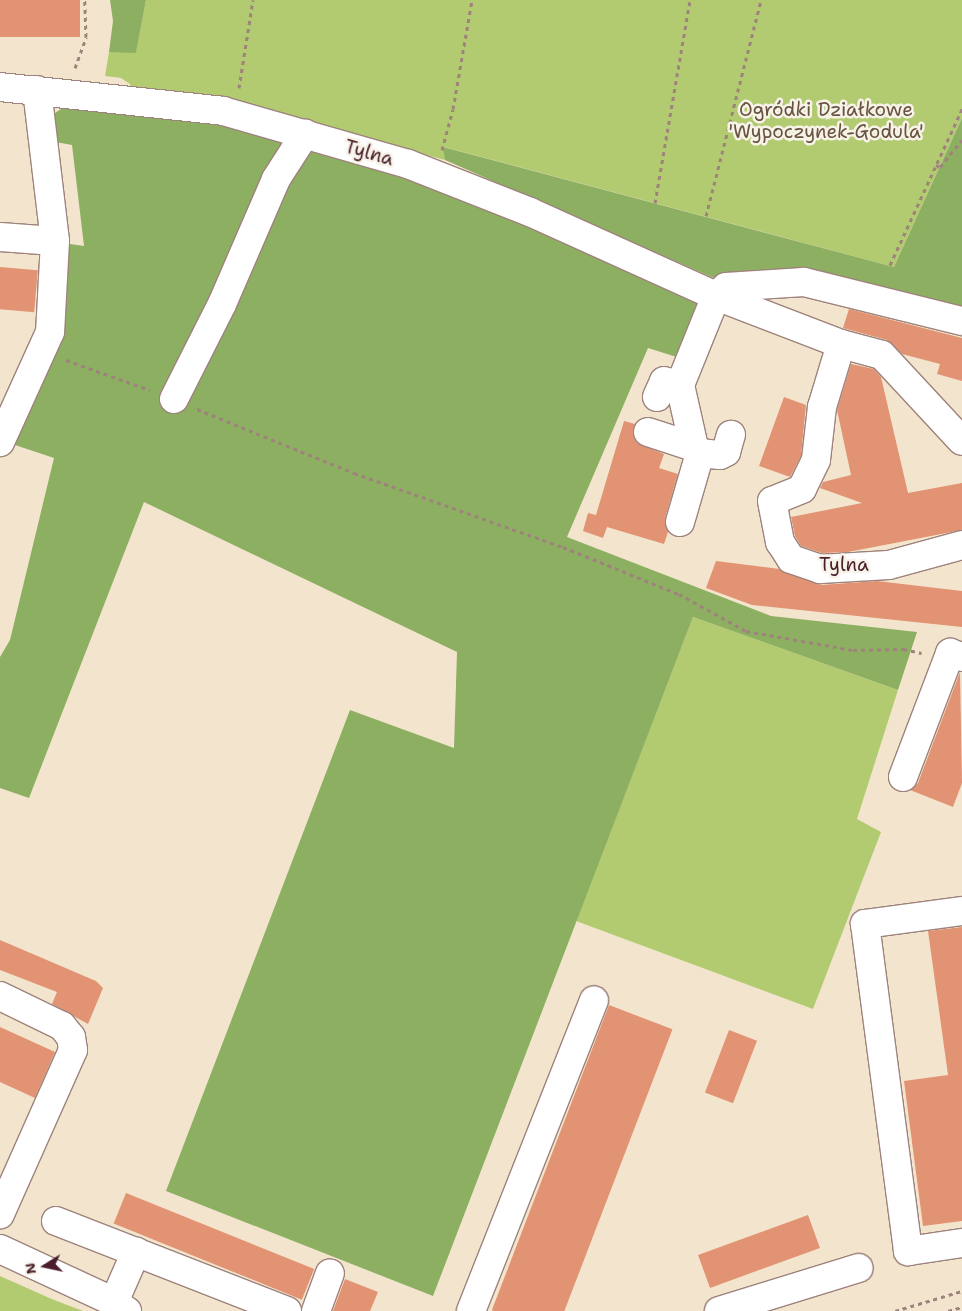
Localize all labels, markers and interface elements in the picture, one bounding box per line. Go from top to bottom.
park label: Ogródki Działkowe 'Wypoczynek-Godula' [728,99,924,143]
street label: Tylna [342,135,396,171]
street label: Tylna [819,554,869,576]
north arrow [20,1241,70,1291]
text: N [20,1262,40,1276]

